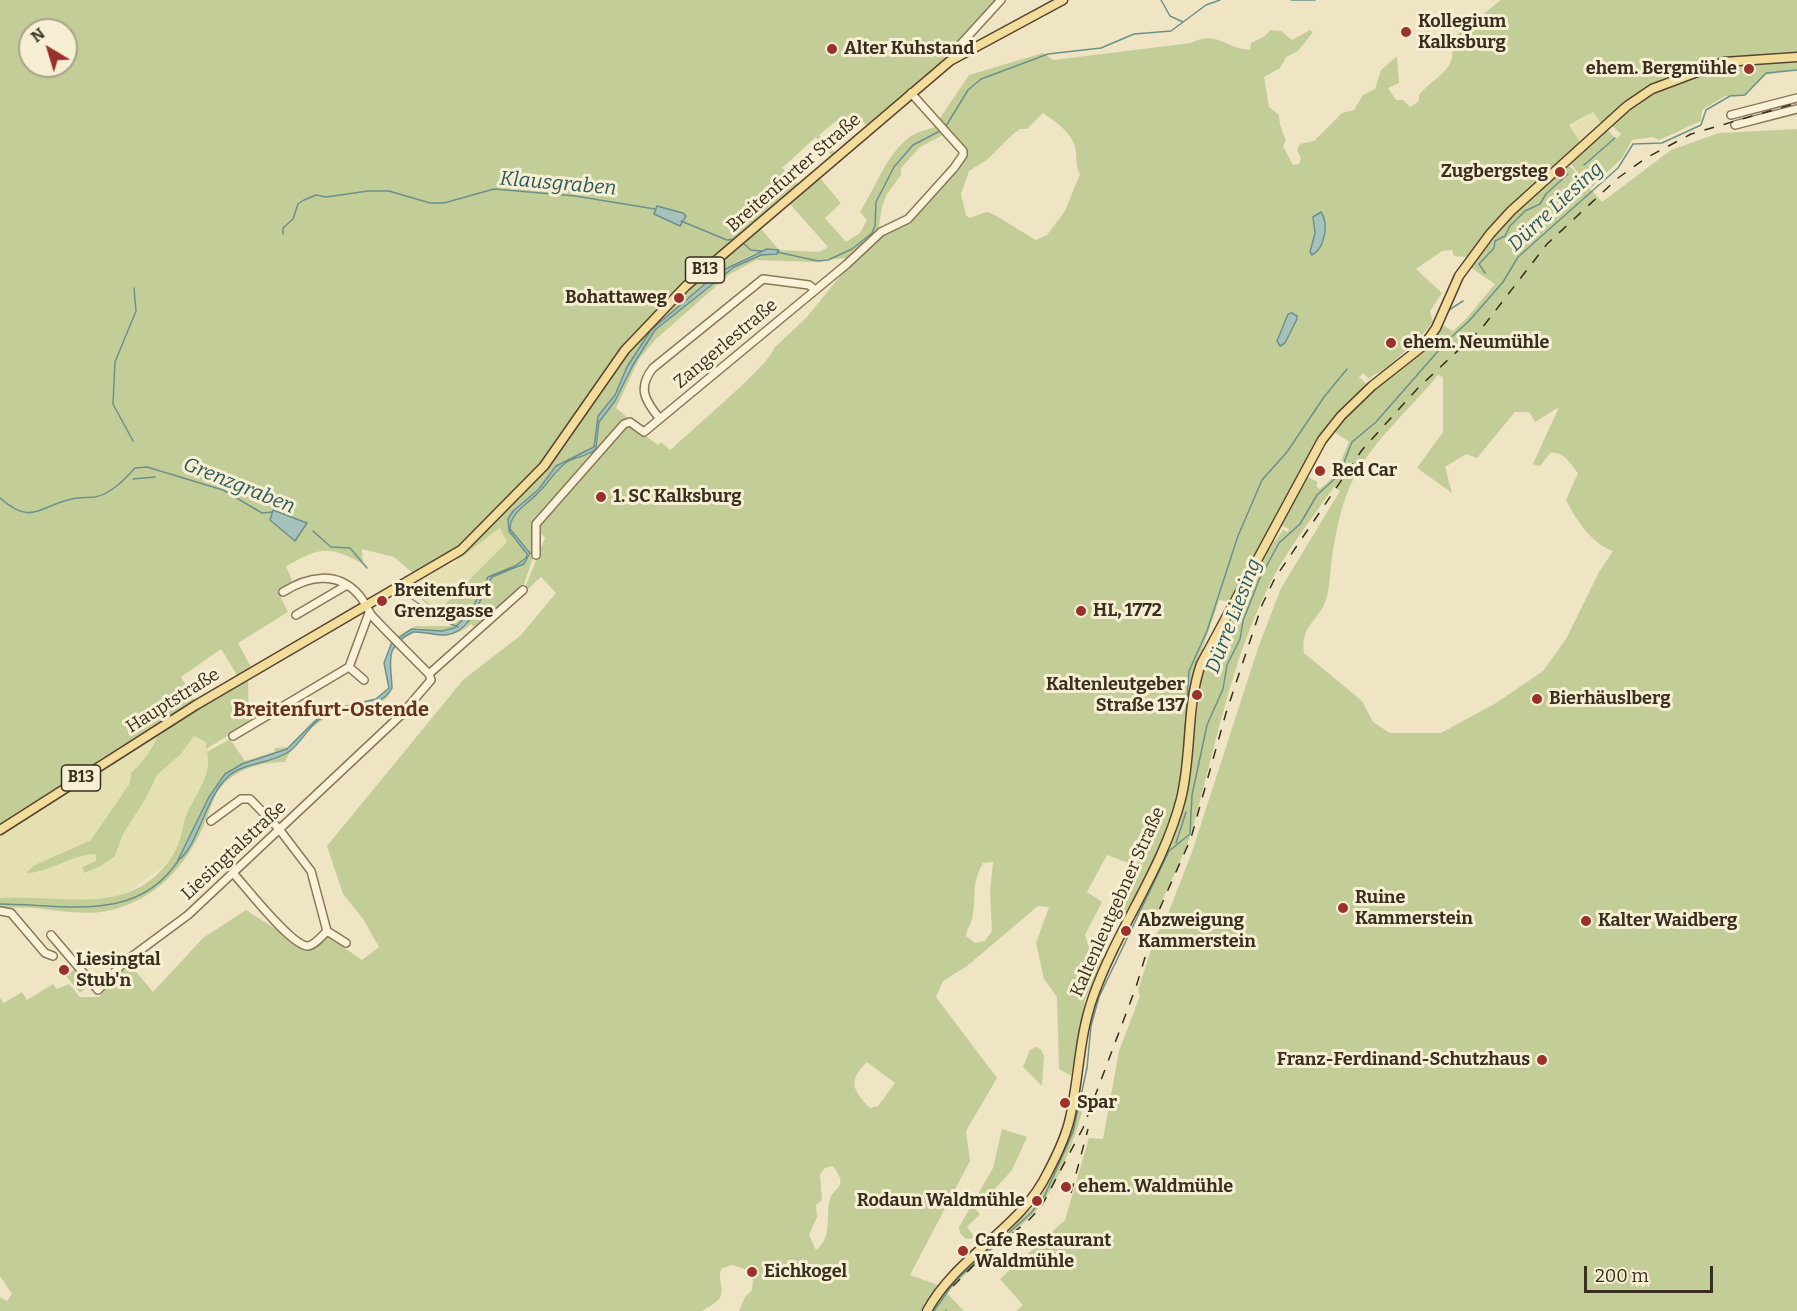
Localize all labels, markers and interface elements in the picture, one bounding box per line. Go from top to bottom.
place label: Kollegium Kalksburg [1418,11,1506,54]
north arrow [18,18,78,78]
text: N [27,24,49,46]
marker: Kollegium Kalksburg [1399,25,1413,39]
place label: Alter Kuhstand [844,38,974,60]
marker: Alter Kuhstand [825,42,839,56]
place label: ehem. Bergmühle [1586,58,1737,80]
marker: ehem. Bergmühle [1742,62,1756,76]
street label: Breitenfurter Straße [723,109,865,237]
water label: Dürre Liesing [1504,157,1608,257]
place label: Zugbergsteg [1441,161,1548,183]
marker: Zugbergsteg [1553,165,1567,179]
water label: Klausgraben [499,167,617,201]
road number: B13 [686,257,724,283]
place label: Bohattaweg [565,287,667,309]
marker: Bohattaweg [672,291,686,305]
street label: Zangerlestraße [670,294,782,394]
place label: ehem. Neumühle [1403,332,1549,354]
marker: ehem. Neumühle [1384,336,1398,350]
water label: Grenzgraben [180,453,298,519]
place label: Red Car [1332,460,1397,482]
marker: Red Car [1313,464,1327,478]
place label: 1. SC Kalksburg [613,486,742,508]
marker: 1. SC Kalksburg [594,490,608,504]
water label: Dürre Liesing [1201,555,1267,677]
place label: Breitenfurt Grenzgasse [394,580,493,622]
marker: Breitenfurt Grenzgasse [375,594,389,608]
place label: HL, 1772 [1093,600,1162,622]
marker: HL, 1772 [1074,604,1088,618]
street label: Hauptstraße [122,664,224,738]
place label: Kaltenleutgeber Straße 137 [1046,674,1185,716]
marker: Kaltenleutgeber Straße 137 [1190,688,1204,702]
place label: Bierhäuslberg [1549,688,1670,710]
marker: Bierhäuslberg [1530,692,1544,706]
district label: Breitenfurt-Ostende [233,698,429,722]
road number: B13 [62,765,100,791]
street label: Liesingtalstraße [177,797,291,905]
street label: Kaltenleutgebner Straße [1066,804,1170,1000]
place label: Ruine Kammerstein [1355,887,1473,930]
marker: Ruine Kammerstein [1336,901,1350,915]
place label: Abzweigung Kammerstein [1138,910,1256,952]
place label: Kalter Waidberg [1598,910,1737,932]
marker: Kalter Waidberg [1579,914,1593,928]
marker: Abzweigung Kammerstein [1119,924,1133,938]
place label: Liesingtal Stub'n [76,949,161,992]
marker: Liesingtal Stub'n [57,963,71,977]
place label: Franz-Ferdinand-Schutzhaus [1277,1049,1530,1071]
marker: Franz-Ferdinand-Schutzhaus [1535,1053,1549,1067]
place label: Spar [1077,1092,1117,1114]
marker: Spar [1058,1096,1072,1110]
place label: ehem. Waldmühle [1078,1176,1233,1198]
marker: ehem. Waldmühle [1059,1180,1073,1194]
place label: Rodaun Waldmühle [857,1190,1025,1212]
marker: Rodaun Waldmühle [1030,1194,1044,1208]
place label: Cafe Restaurant Waldmühle [975,1230,1111,1272]
marker: Cafe Restaurant Waldmühle [956,1244,970,1258]
scale bar [1587,1254,1716,1292]
place label: Eichkogel [764,1261,847,1283]
marker: Eichkogel [745,1265,759,1279]
text: 200 m [1595,1265,1649,1287]

